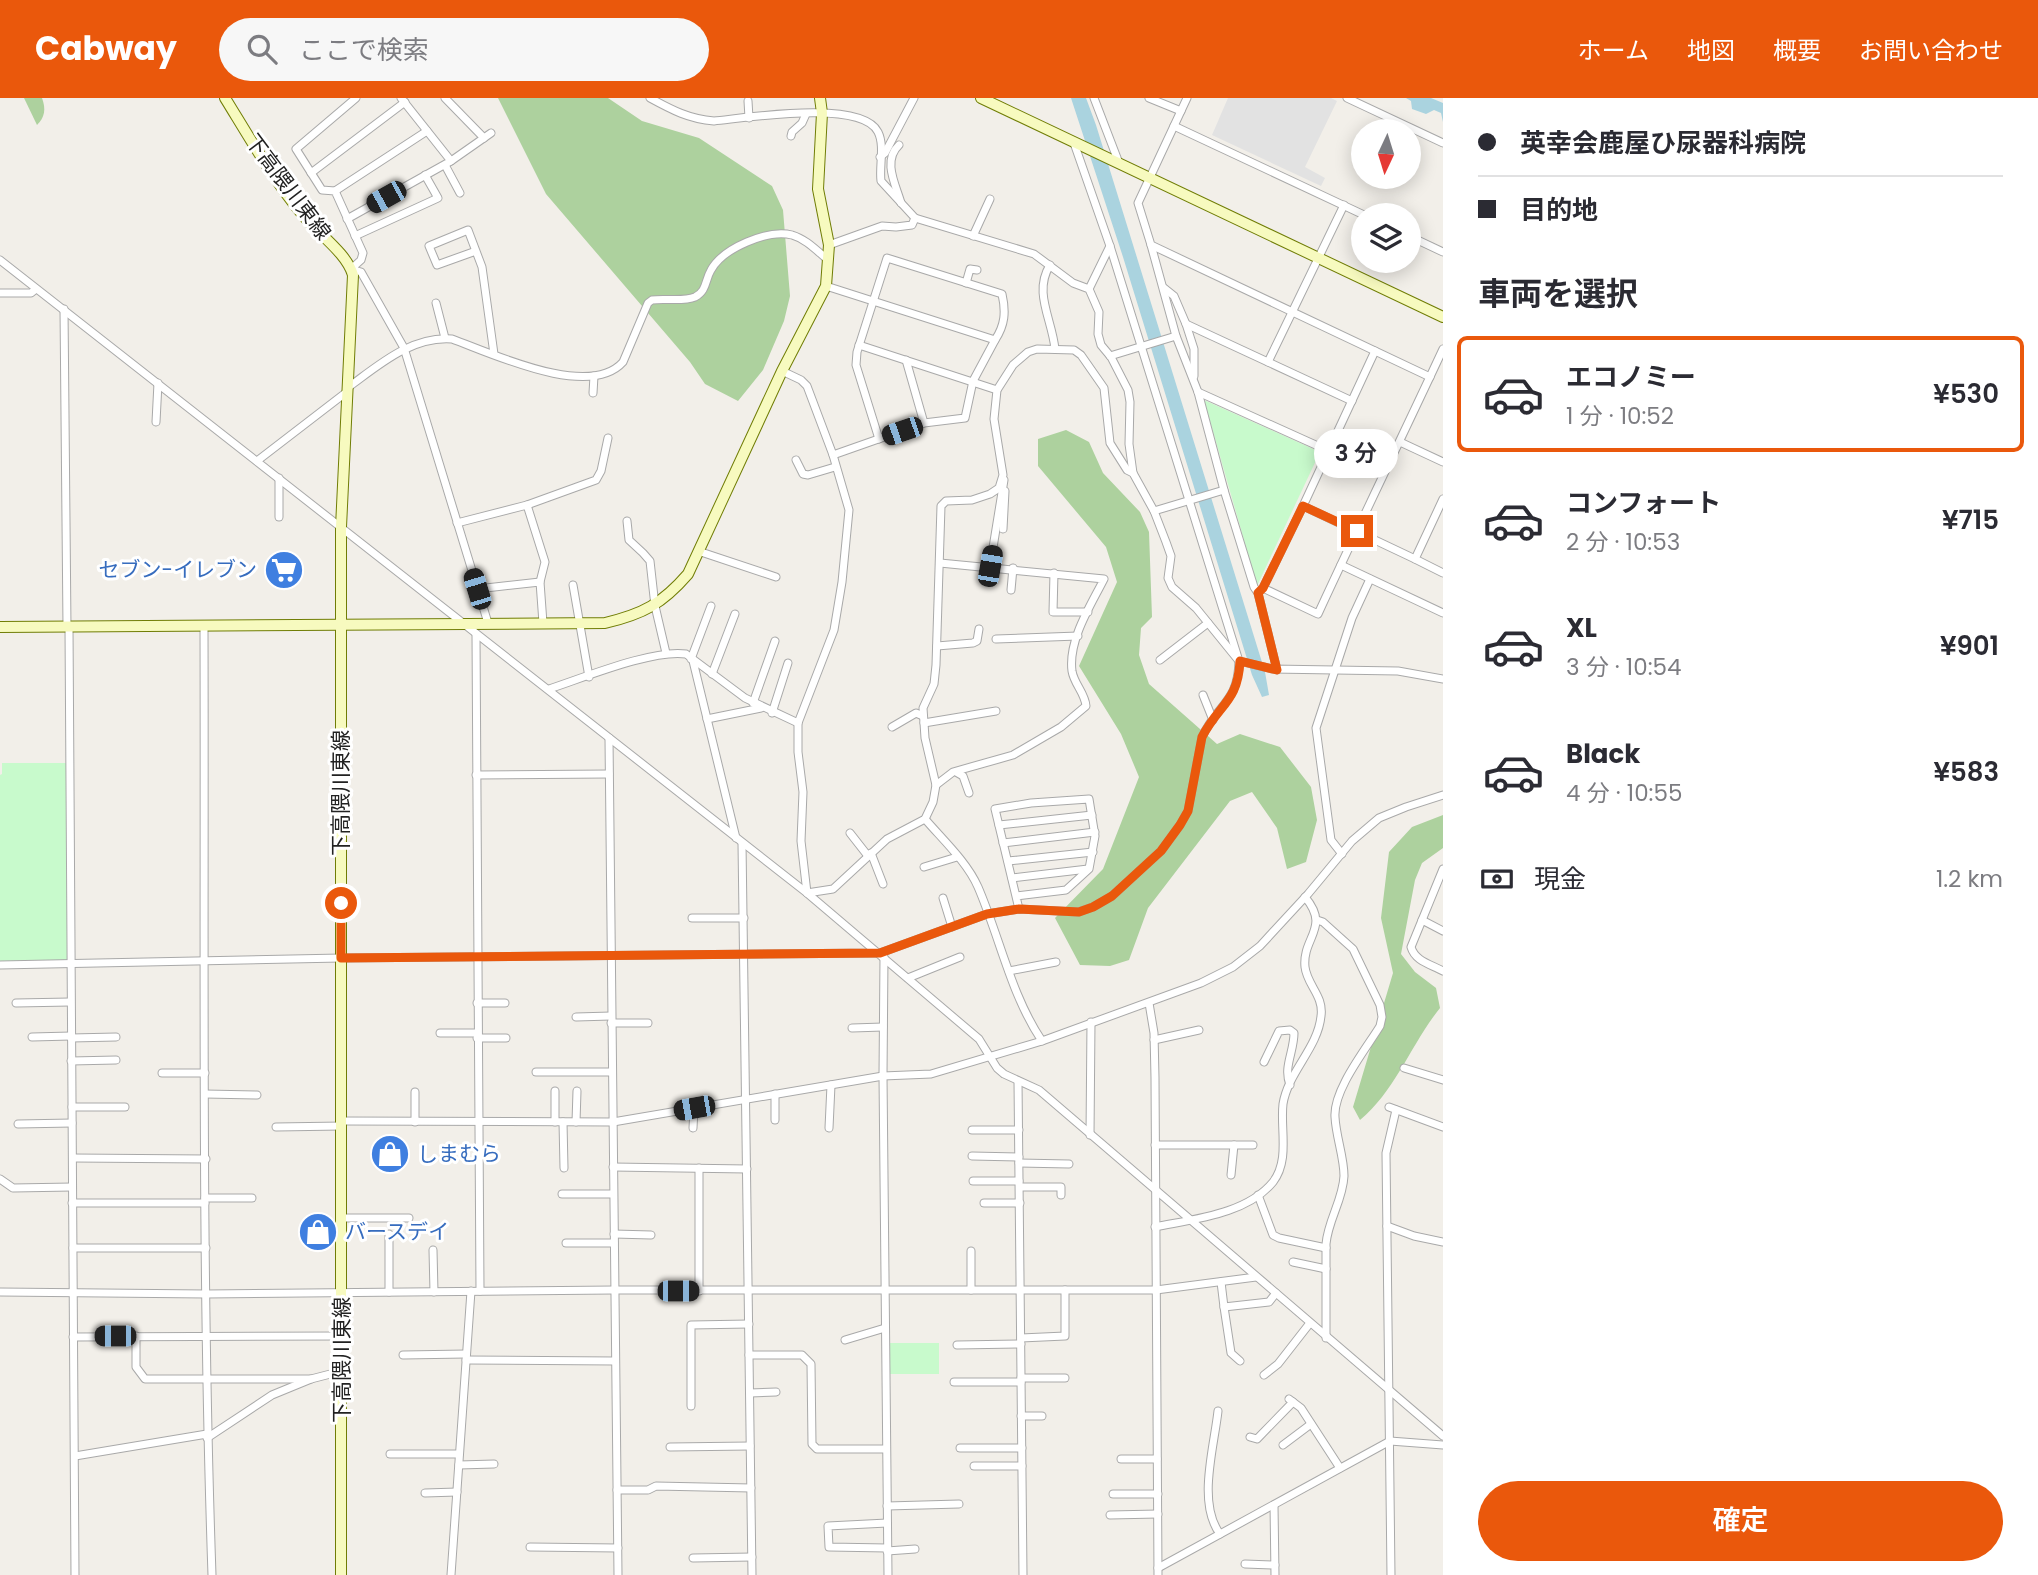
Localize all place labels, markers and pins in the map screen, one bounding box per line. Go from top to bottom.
supermarket icon: セブン-イレブン [263,549,305,591]
place label: セブン-イレブン [98,555,257,584]
shop icon: しまむら [369,1133,411,1175]
place label: しまむら [417,1139,501,1168]
shop icon: バースデイ [297,1211,339,1253]
place label: バースデイ [345,1217,449,1246]

